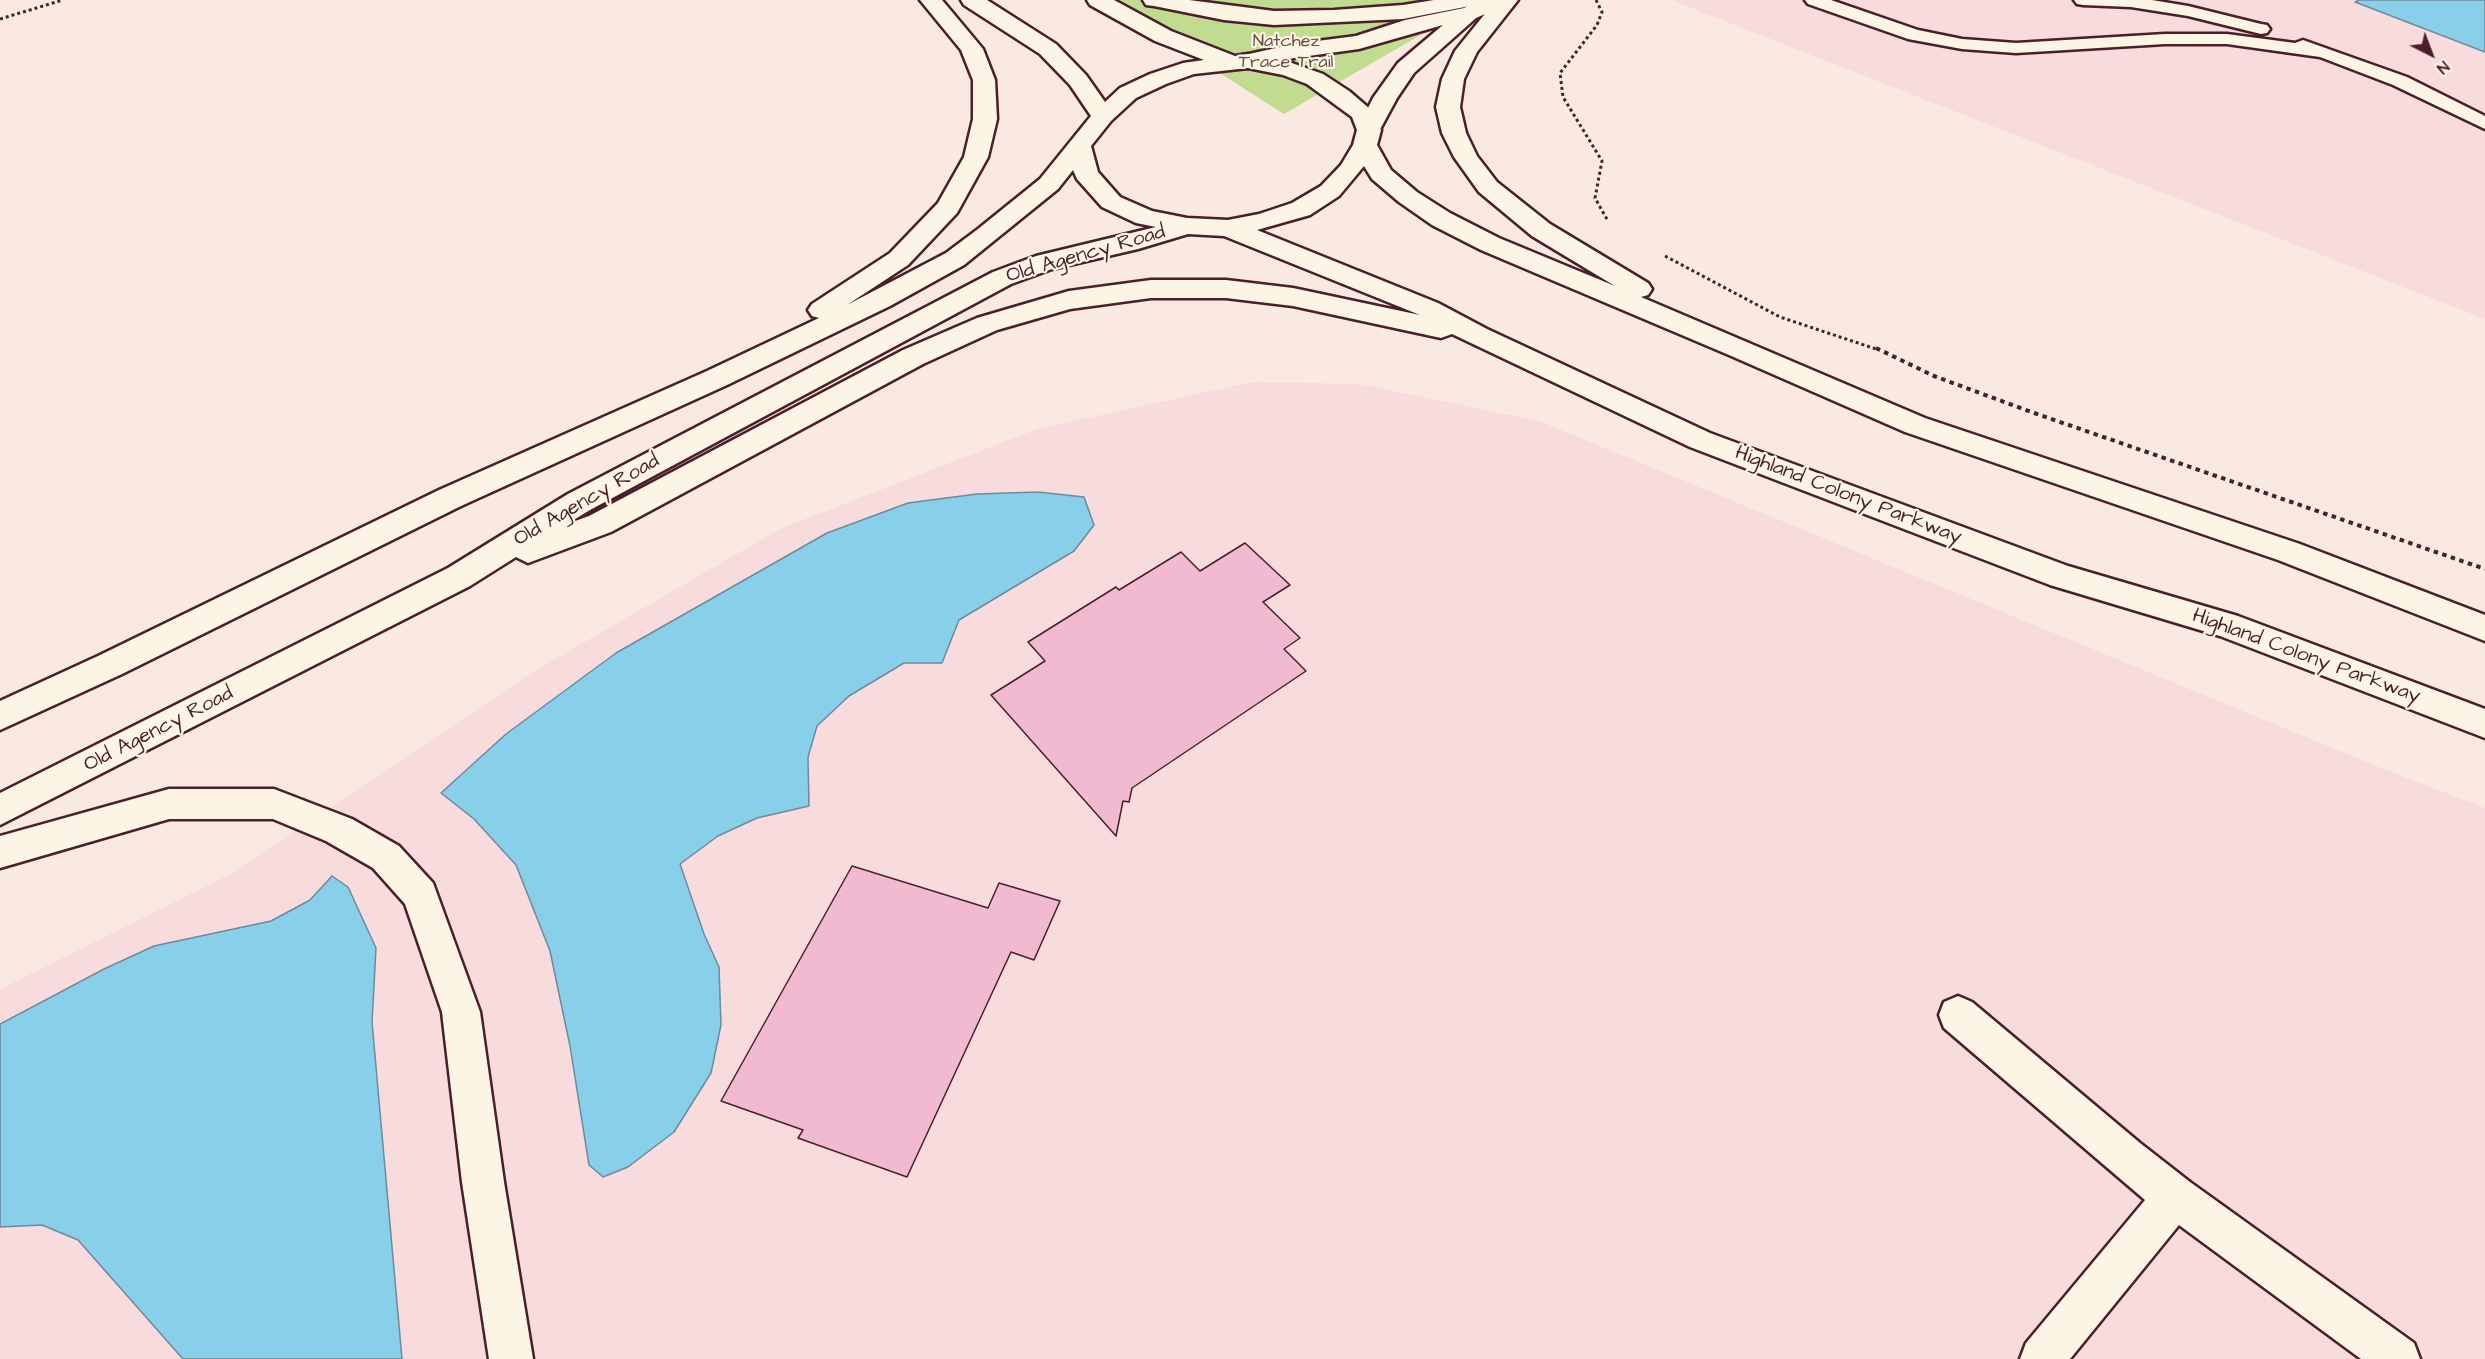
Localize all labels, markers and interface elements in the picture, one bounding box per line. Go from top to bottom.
north arrow [2401,24,2461,84]
park label: Natchez Trace Trail [1239,31,1333,74]
text: N [2432,56,2454,79]
street label: Old Agency Road [1004,220,1168,290]
street label: Highland Colony Parkway [1731,441,1965,551]
street label: Old Agency Road [510,449,664,553]
street label: Highland Colony Parkway [2189,604,2423,710]
street label: Old Agency Road [80,682,238,778]

